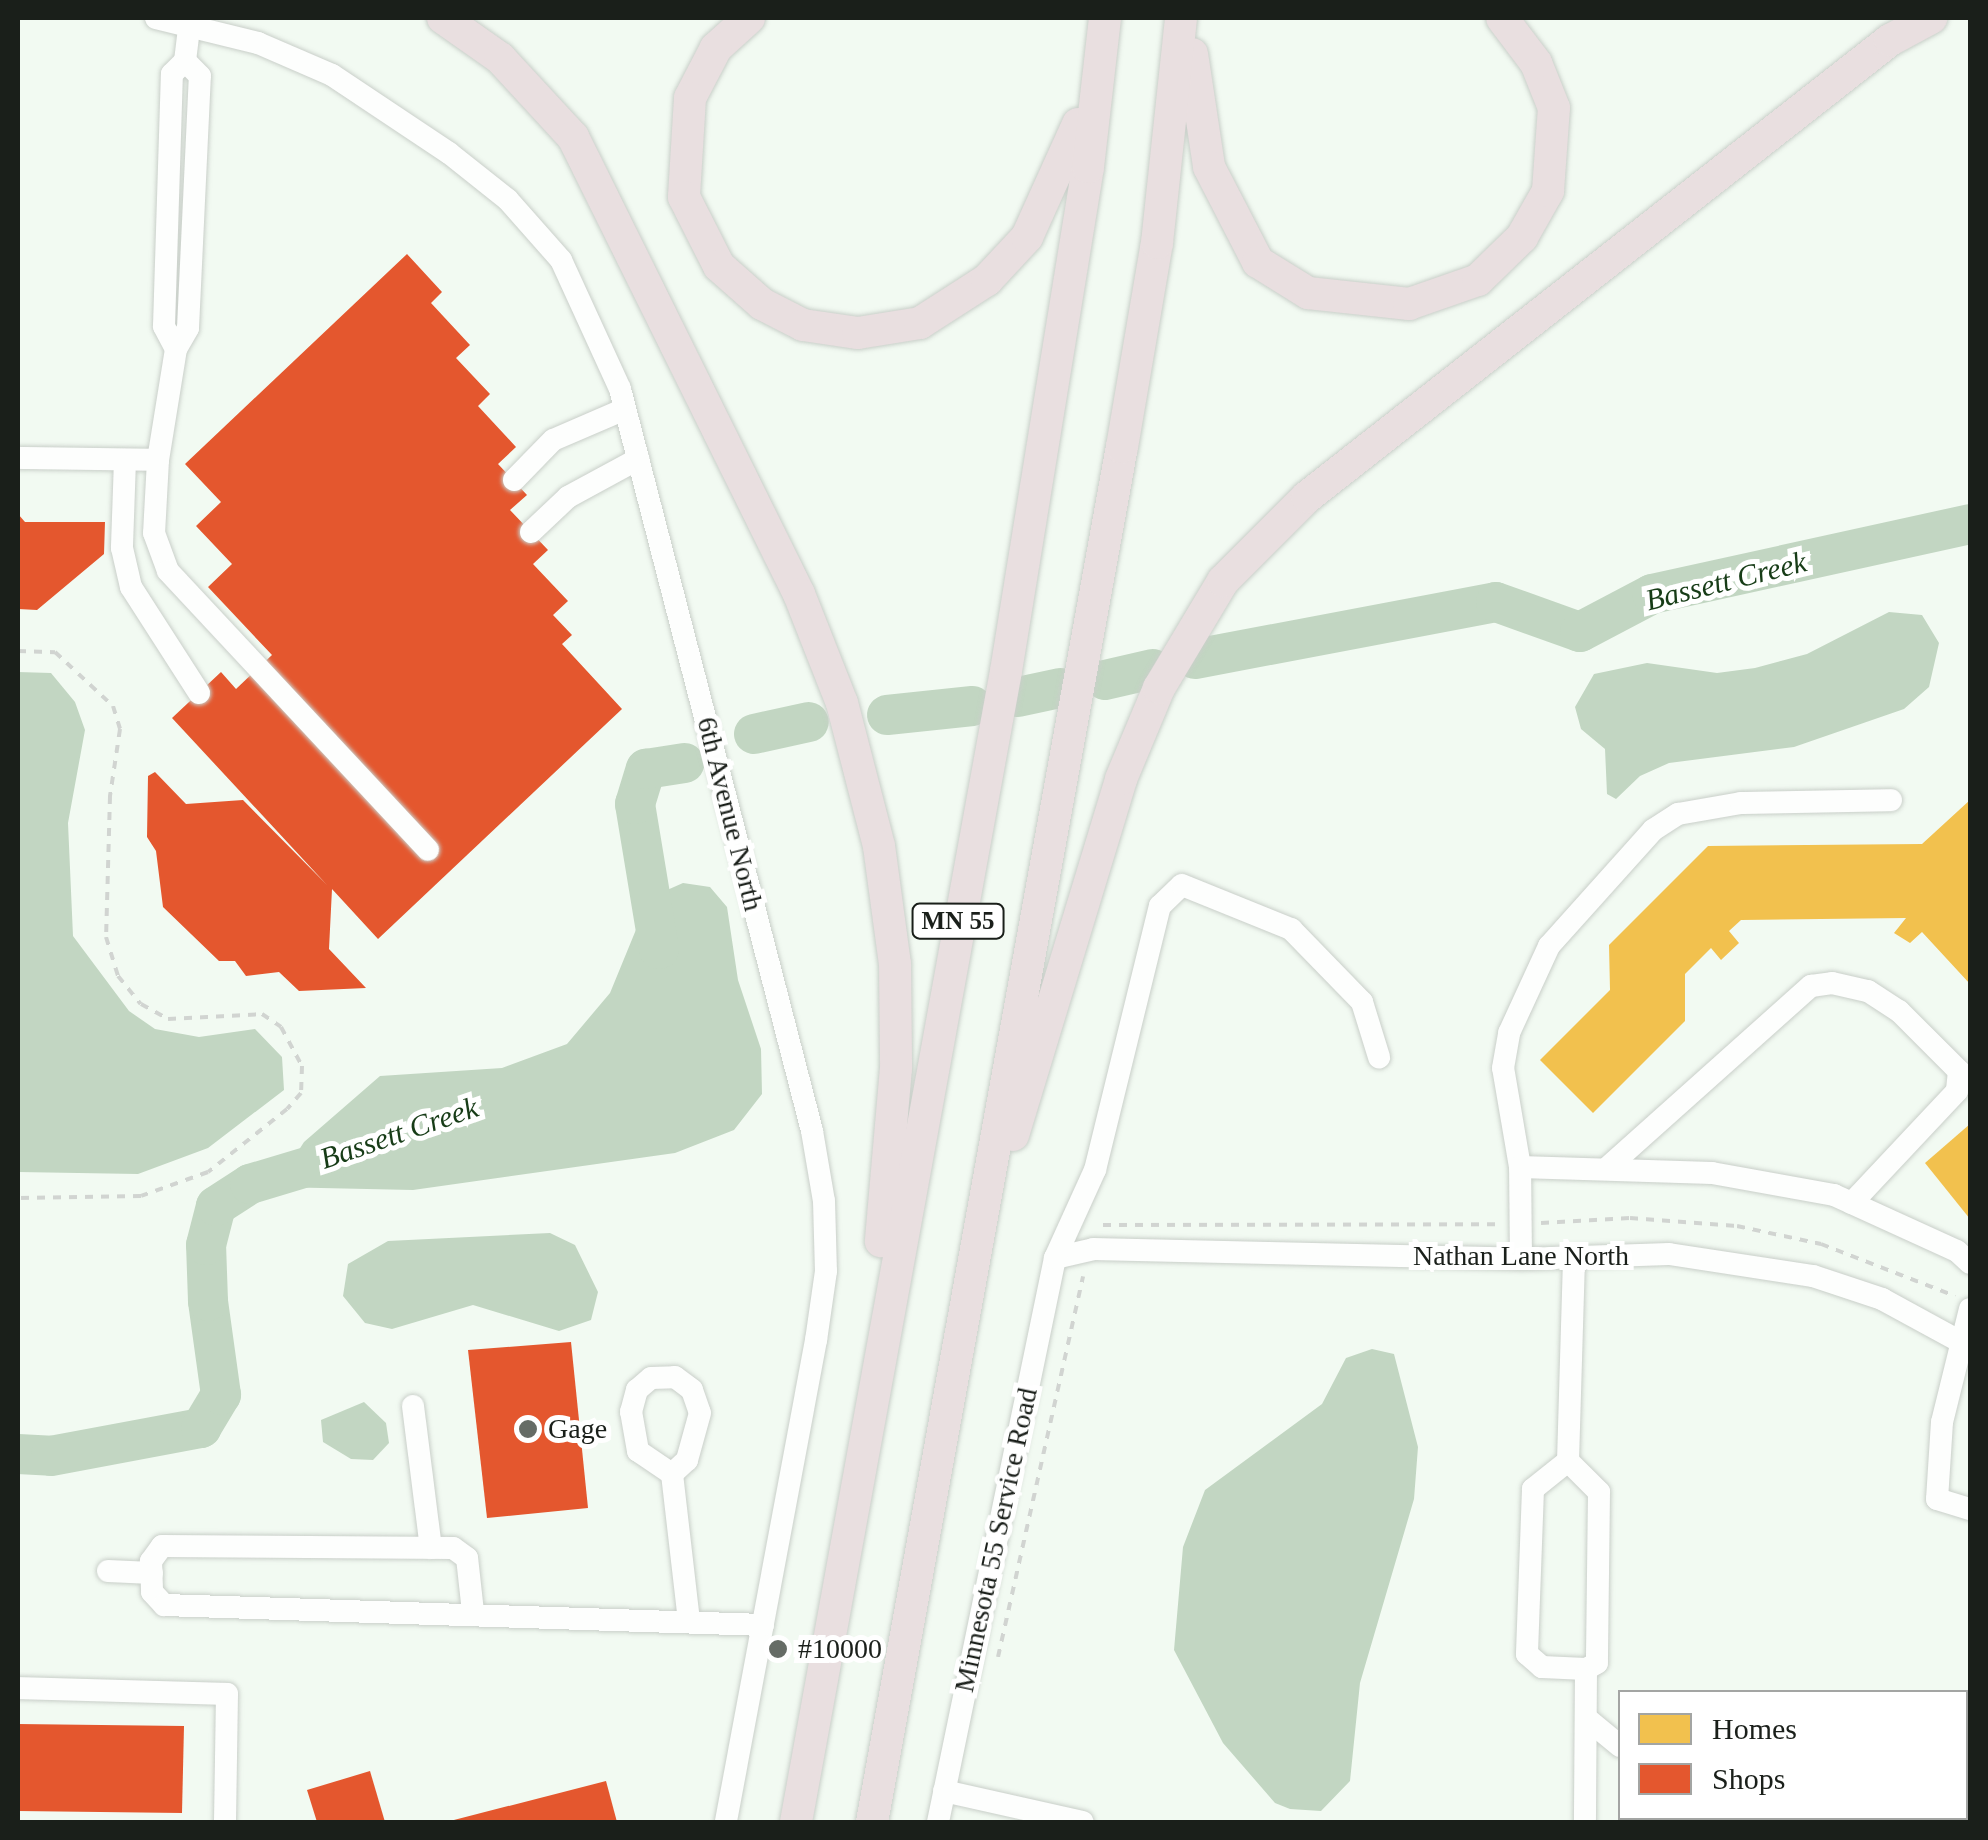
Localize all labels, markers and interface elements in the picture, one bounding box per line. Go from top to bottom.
water label: Bassett Creek [1642,544,1810,618]
street label: 6th Avenue North [689,713,771,915]
road number: MN 55 [910,901,1006,941]
water label: Bassett Creek [315,1089,483,1177]
street label: Nathan Lane North [1413,1239,1629,1273]
street label: Minnesota 55 Service Road [947,1385,1045,1695]
place label: Gage [548,1412,607,1446]
marker: Gage [517,1418,539,1440]
place label: #10000 [798,1632,882,1666]
marker: #10000 [767,1638,789,1660]
legend [1618,1690,1968,1820]
text: Homes [1712,1712,1797,1745]
text: Shops [1712,1762,1785,1795]

